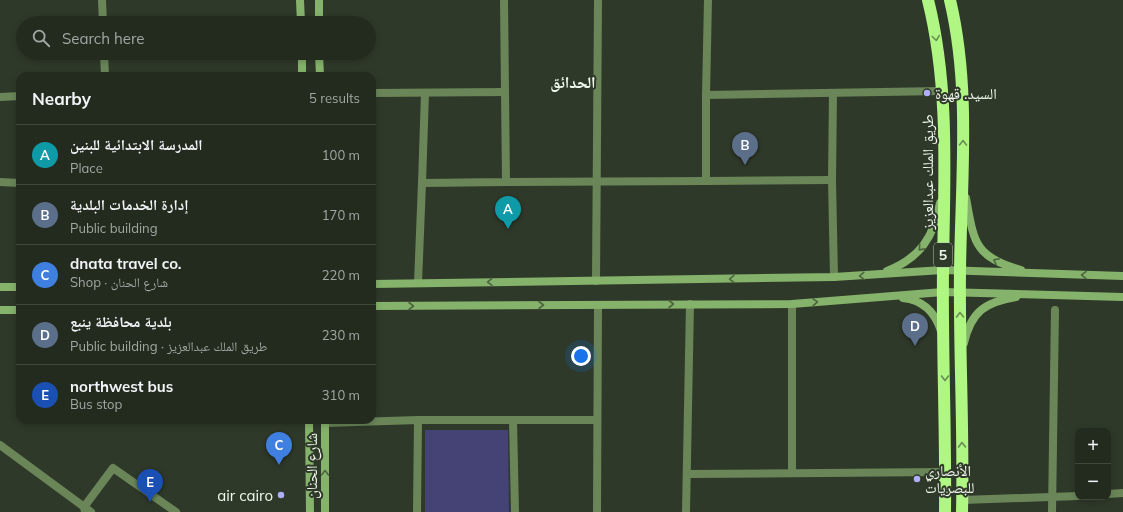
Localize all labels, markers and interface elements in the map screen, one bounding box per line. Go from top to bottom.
search box [16,16,376,60]
icon: search [30,27,52,49]
text: Search here [62,29,144,48]
one-way arrow [931,35,940,41]
district label: الحدائق [550,72,596,92]
place label: السيد. قهوة [935,84,997,103]
text: Nearby [32,88,91,109]
marker: السيد. قهوة [922,88,932,98]
text: 5 results [309,90,360,106]
street label: طريق الملك عبدالعزيز [918,114,938,231]
pin: B [732,132,758,165]
text: المدرسة الابتدائية للبنين [70,135,202,154]
one-way arrow [958,140,967,146]
text: A [40,147,50,163]
text: 100 m [322,147,360,163]
text: Place [70,160,103,176]
text: إدارة الخدمات البلدية [70,195,188,214]
pin: A [495,196,521,229]
text: B [41,207,49,223]
text: 170 m [322,207,360,223]
text: Public building [70,220,158,236]
one-way arrow [918,243,926,251]
road number: 5 [934,243,952,267]
text: dnata travel co. [70,254,181,273]
one-way arrow [993,258,1001,266]
text: C [41,267,49,283]
text: 220 m [322,267,360,283]
one-way arrow [1081,270,1087,279]
one-way arrow [859,271,865,280]
text: Shop · شارع الحنان [70,274,168,290]
one-way arrow [729,275,735,283]
one-way arrow [487,278,493,286]
one-way arrow [812,298,818,306]
one-way arrow [668,300,674,308]
one-way arrow [538,301,544,309]
one-way arrow [408,302,414,310]
text: بلدية محافظة ينبع [70,312,172,331]
one-way arrow [956,312,964,318]
pin: D [902,313,928,346]
text: D [40,327,50,343]
text: 230 m [322,327,360,343]
text: Public building · طريق الملك عبدالعزيز [70,338,267,354]
your location [571,346,591,366]
one-way arrow [940,375,949,381]
text: northwest bus [70,377,173,396]
text: E [41,387,49,403]
text: 310 m [322,387,360,403]
text: Bus stop [70,396,122,412]
map controls [1075,428,1111,500]
button: + [1075,428,1111,464]
pin: C [266,432,292,465]
street label: شارع الحنان [302,433,322,499]
one-way arrow [958,442,966,448]
place label: الأنصاري للبصريات [925,461,975,497]
button: − [1075,464,1111,500]
pin: E [137,469,163,502]
one-way arrow [321,470,329,476]
marker: الأنصاري للبصريات [912,474,922,484]
place label: air cairo [217,486,273,505]
marker: air cairo [276,490,286,500]

